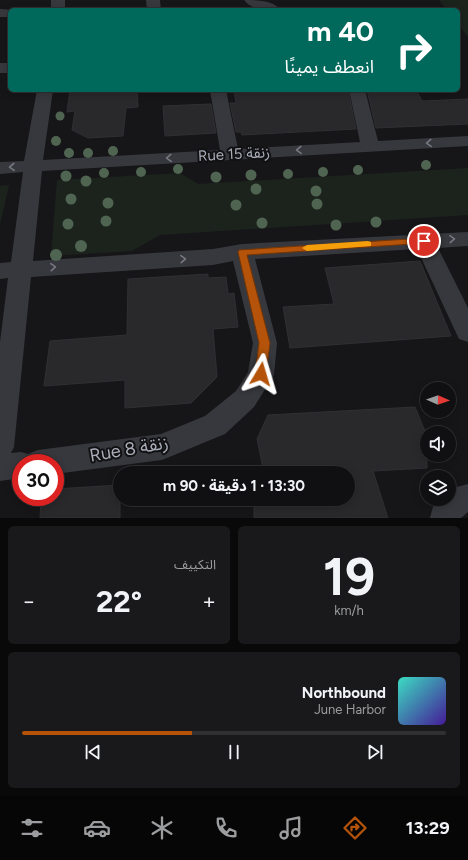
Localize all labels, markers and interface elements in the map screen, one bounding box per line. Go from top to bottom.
text: 40 m [307,14,374,48]
icon: right [388,24,440,76]
text: انعطف يمينًا [285,56,374,78]
one-way arrow [426,139,432,148]
street label: Rue 15 زنقة [198,143,270,165]
one-way arrow [296,146,302,155]
one-way arrow [166,154,172,162]
one-way arrow [9,163,15,172]
pin [407,224,441,258]
icon: arrive [413,230,435,252]
one-way arrow [449,235,455,244]
one-way arrow [180,255,186,264]
one-way arrow [50,263,56,272]
position arrow [240,353,282,395]
north arrow [420,382,456,418]
map controls [420,382,456,506]
button: sound [420,426,456,462]
street label: Rue 8 زنقة [88,431,170,467]
speed limit sign: 30 [12,454,64,506]
button: layers [420,470,456,506]
text: 13:30 · 1 دقيقة · 90 m [163,477,305,495]
text: 19 [323,546,375,608]
text: التكييف [174,557,216,572]
text: 22° [96,583,142,620]
text: − [22,588,36,615]
text: + [202,588,216,615]
text: km/h [334,603,364,618]
text: Northbound [302,684,386,702]
text: June Harbor [314,702,386,717]
icon: previous [82,741,104,763]
icon: pause [223,741,245,763]
icon: next [364,741,386,763]
icon: filters [18,814,46,842]
icon: car [83,814,111,842]
icon: climate [148,814,176,842]
icon: phone [212,814,240,842]
icon: music [277,814,305,842]
icon: directions [341,814,369,842]
text: 13:29 [406,817,450,839]

